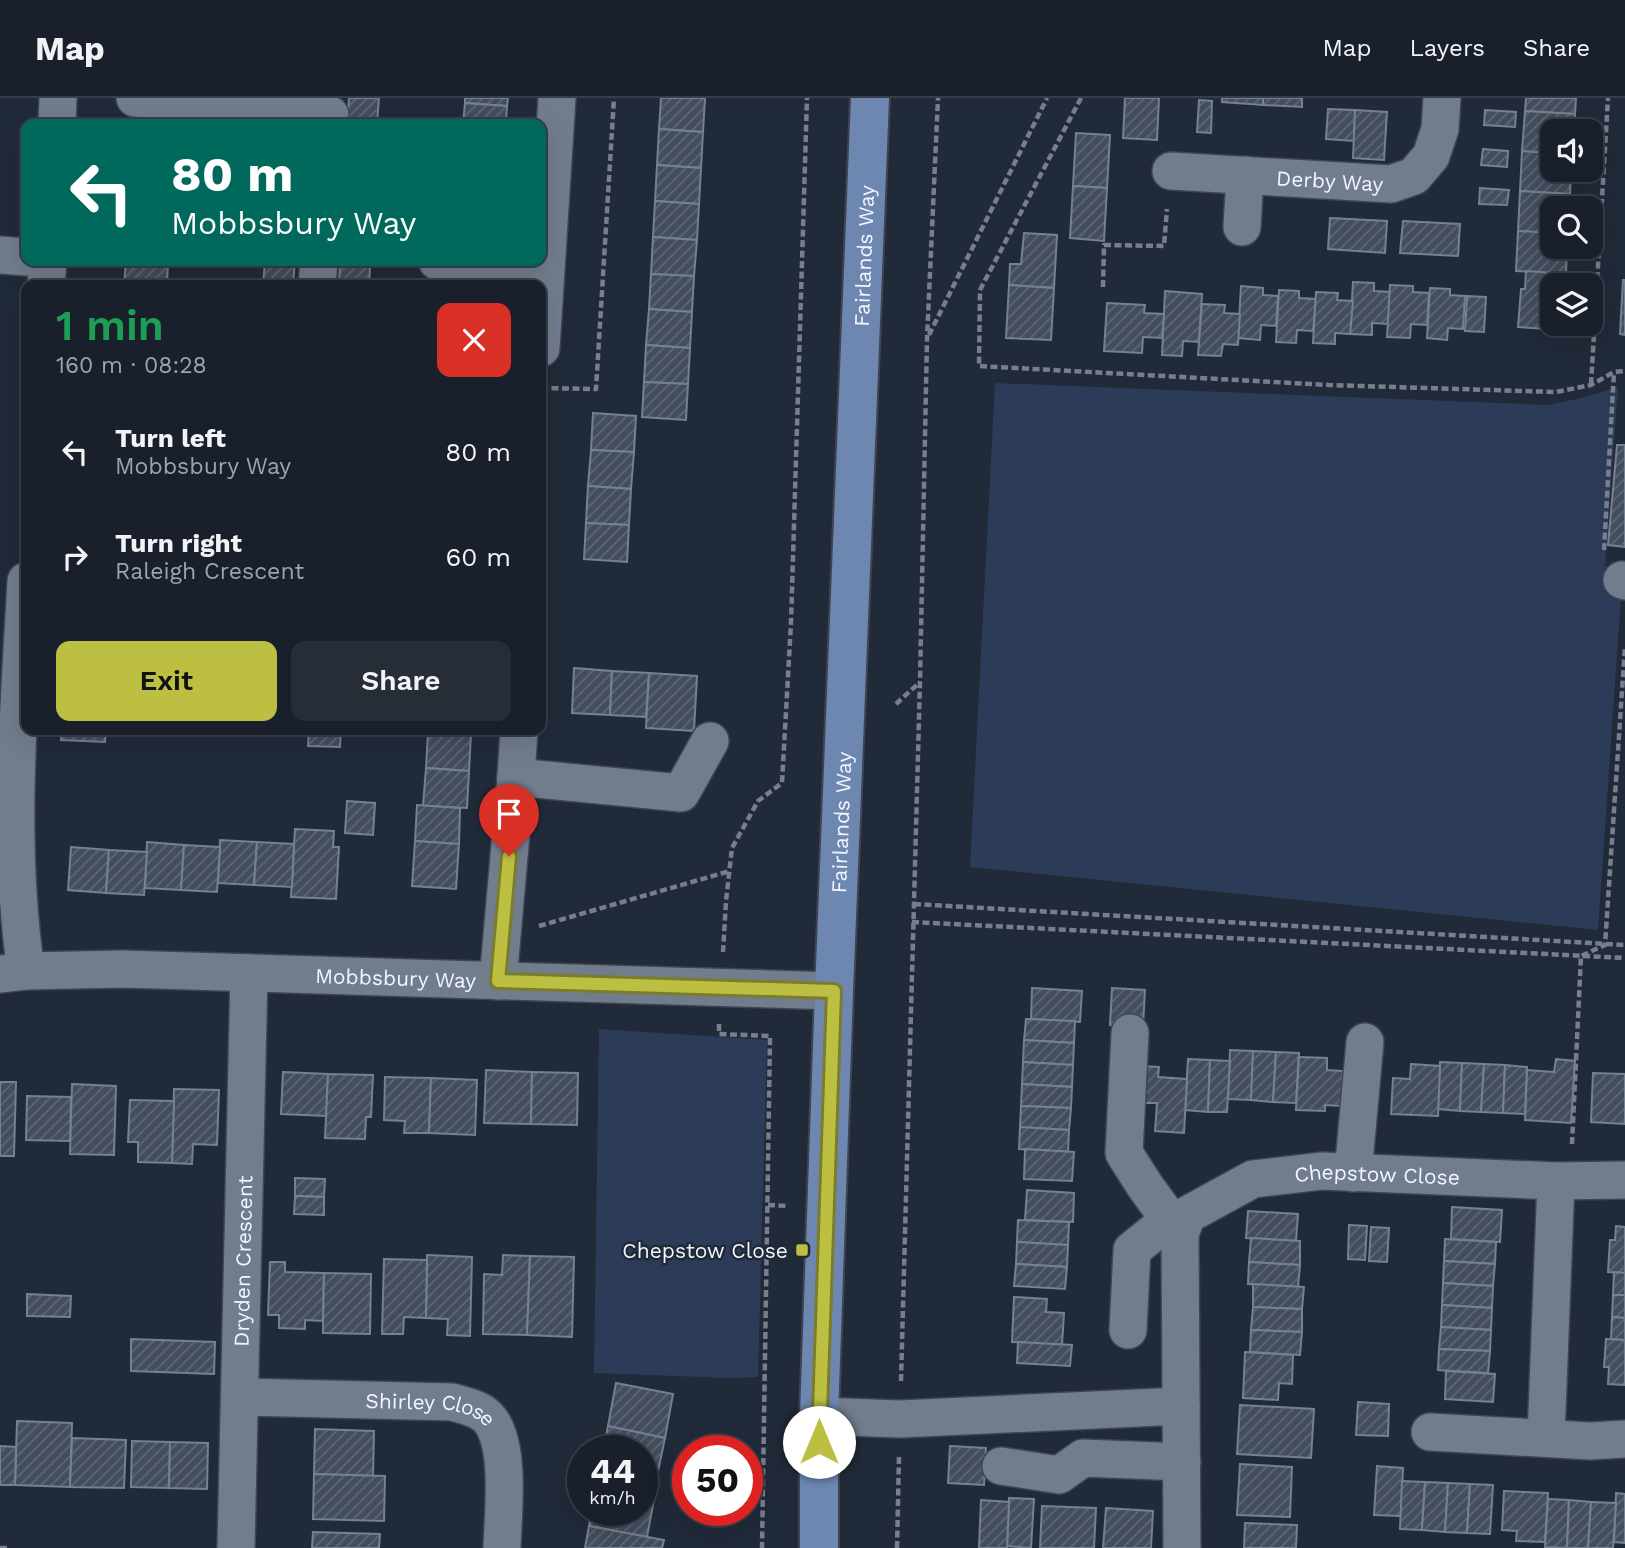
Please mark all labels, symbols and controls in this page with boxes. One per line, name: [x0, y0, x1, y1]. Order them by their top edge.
text: Map: [35, 29, 105, 68]
text: Map: [1323, 34, 1371, 62]
text: Layers: [1409, 34, 1485, 62]
text: Share: [1523, 34, 1590, 62]
map controls: [1540, 119, 1603, 336]
button: sound: [1540, 119, 1603, 182]
text: 80 m: [171, 145, 293, 203]
icon: left: [56, 147, 147, 238]
street label: Derby Way: [1275, 165, 1384, 196]
street label: Fairlands Way: [848, 184, 879, 327]
button: search: [1540, 196, 1603, 259]
text: Mobbsbury Way: [171, 204, 416, 242]
button: layers: [1540, 273, 1603, 336]
text: 1 min: [56, 301, 164, 350]
button: close: [437, 303, 511, 377]
text: 160 m · 08:28: [56, 352, 207, 379]
text: Turn left: [115, 423, 226, 453]
icon: left: [56, 433, 94, 471]
text: 80 m: [445, 437, 511, 467]
text: Mobbsbury Way: [115, 453, 291, 480]
text: Turn right: [115, 528, 242, 558]
icon: right: [56, 538, 94, 576]
text: 60 m: [445, 542, 511, 572]
text: Raleigh Crescent: [115, 558, 304, 585]
button: Exit: [56, 641, 277, 721]
button: Share: [291, 641, 511, 721]
street label: Fairlands Way: [825, 751, 856, 894]
pin: [479, 784, 539, 856]
icon: arrive: [490, 795, 528, 833]
street label: Mobbsbury Way: [315, 962, 477, 992]
street label: Chepstow Close: [1293, 1158, 1460, 1189]
street label: Dryden Crescent: [228, 1175, 257, 1347]
place label: Chepstow Close: [622, 1238, 788, 1263]
marker: Chepstow Close: [794, 1242, 810, 1258]
street label: Shirley Close: [365, 1387, 502, 1431]
position arrow: [782, 1405, 856, 1479]
speed limit sign: 50: [672, 1435, 763, 1526]
text: 44: [590, 1450, 635, 1492]
text: km/h: [589, 1487, 636, 1508]

